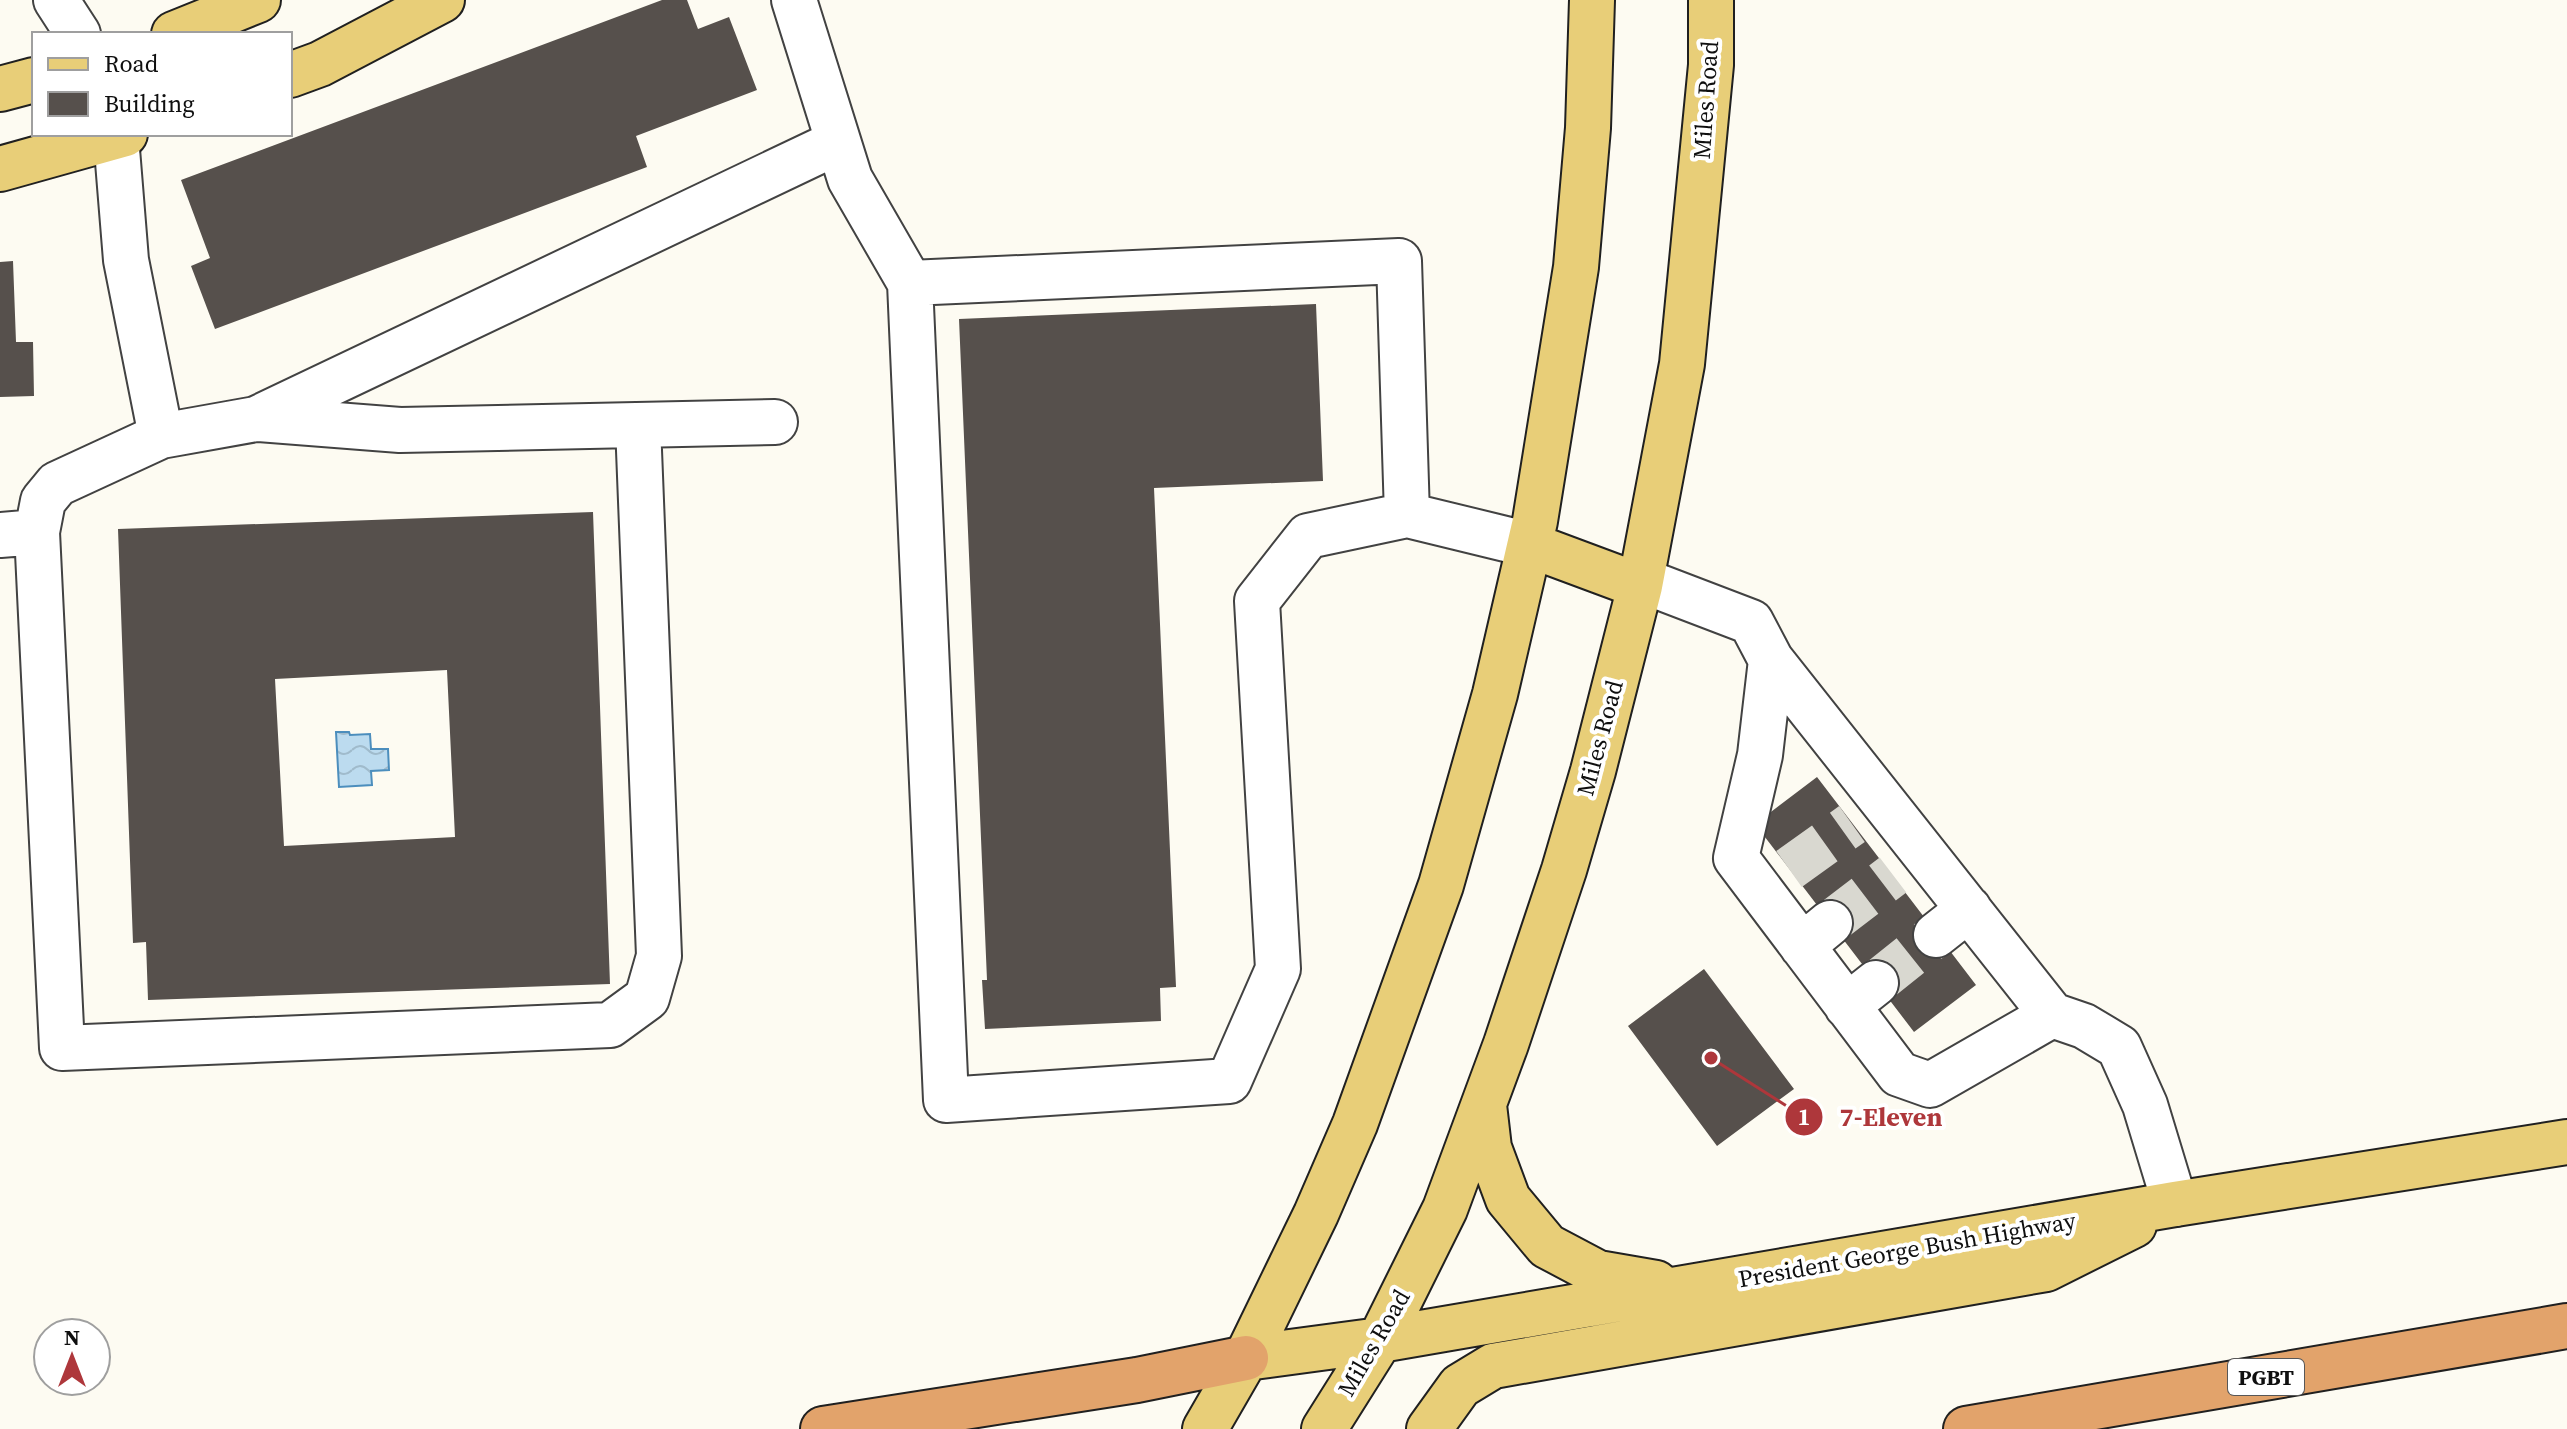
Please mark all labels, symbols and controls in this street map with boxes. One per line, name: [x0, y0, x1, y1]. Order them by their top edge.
legend: [32, 32, 292, 136]
street label: Miles Road: [1685, 39, 1726, 160]
text: Road: [104, 47, 159, 80]
text: Building: [104, 87, 195, 120]
street label: Miles Road: [1568, 676, 1631, 799]
callout: 7-Eleven: [1784, 1092, 1959, 1142]
text: 7-Eleven: [1840, 1099, 1942, 1135]
text: 1: [1797, 1100, 1811, 1133]
street label: President George Bush Highway: [1736, 1203, 2079, 1295]
street label: Miles Road: [1330, 1283, 1418, 1402]
north arrow: [32, 1317, 112, 1397]
text: N: [64, 1322, 80, 1352]
road number: PGBT: [2228, 1359, 2304, 1395]

